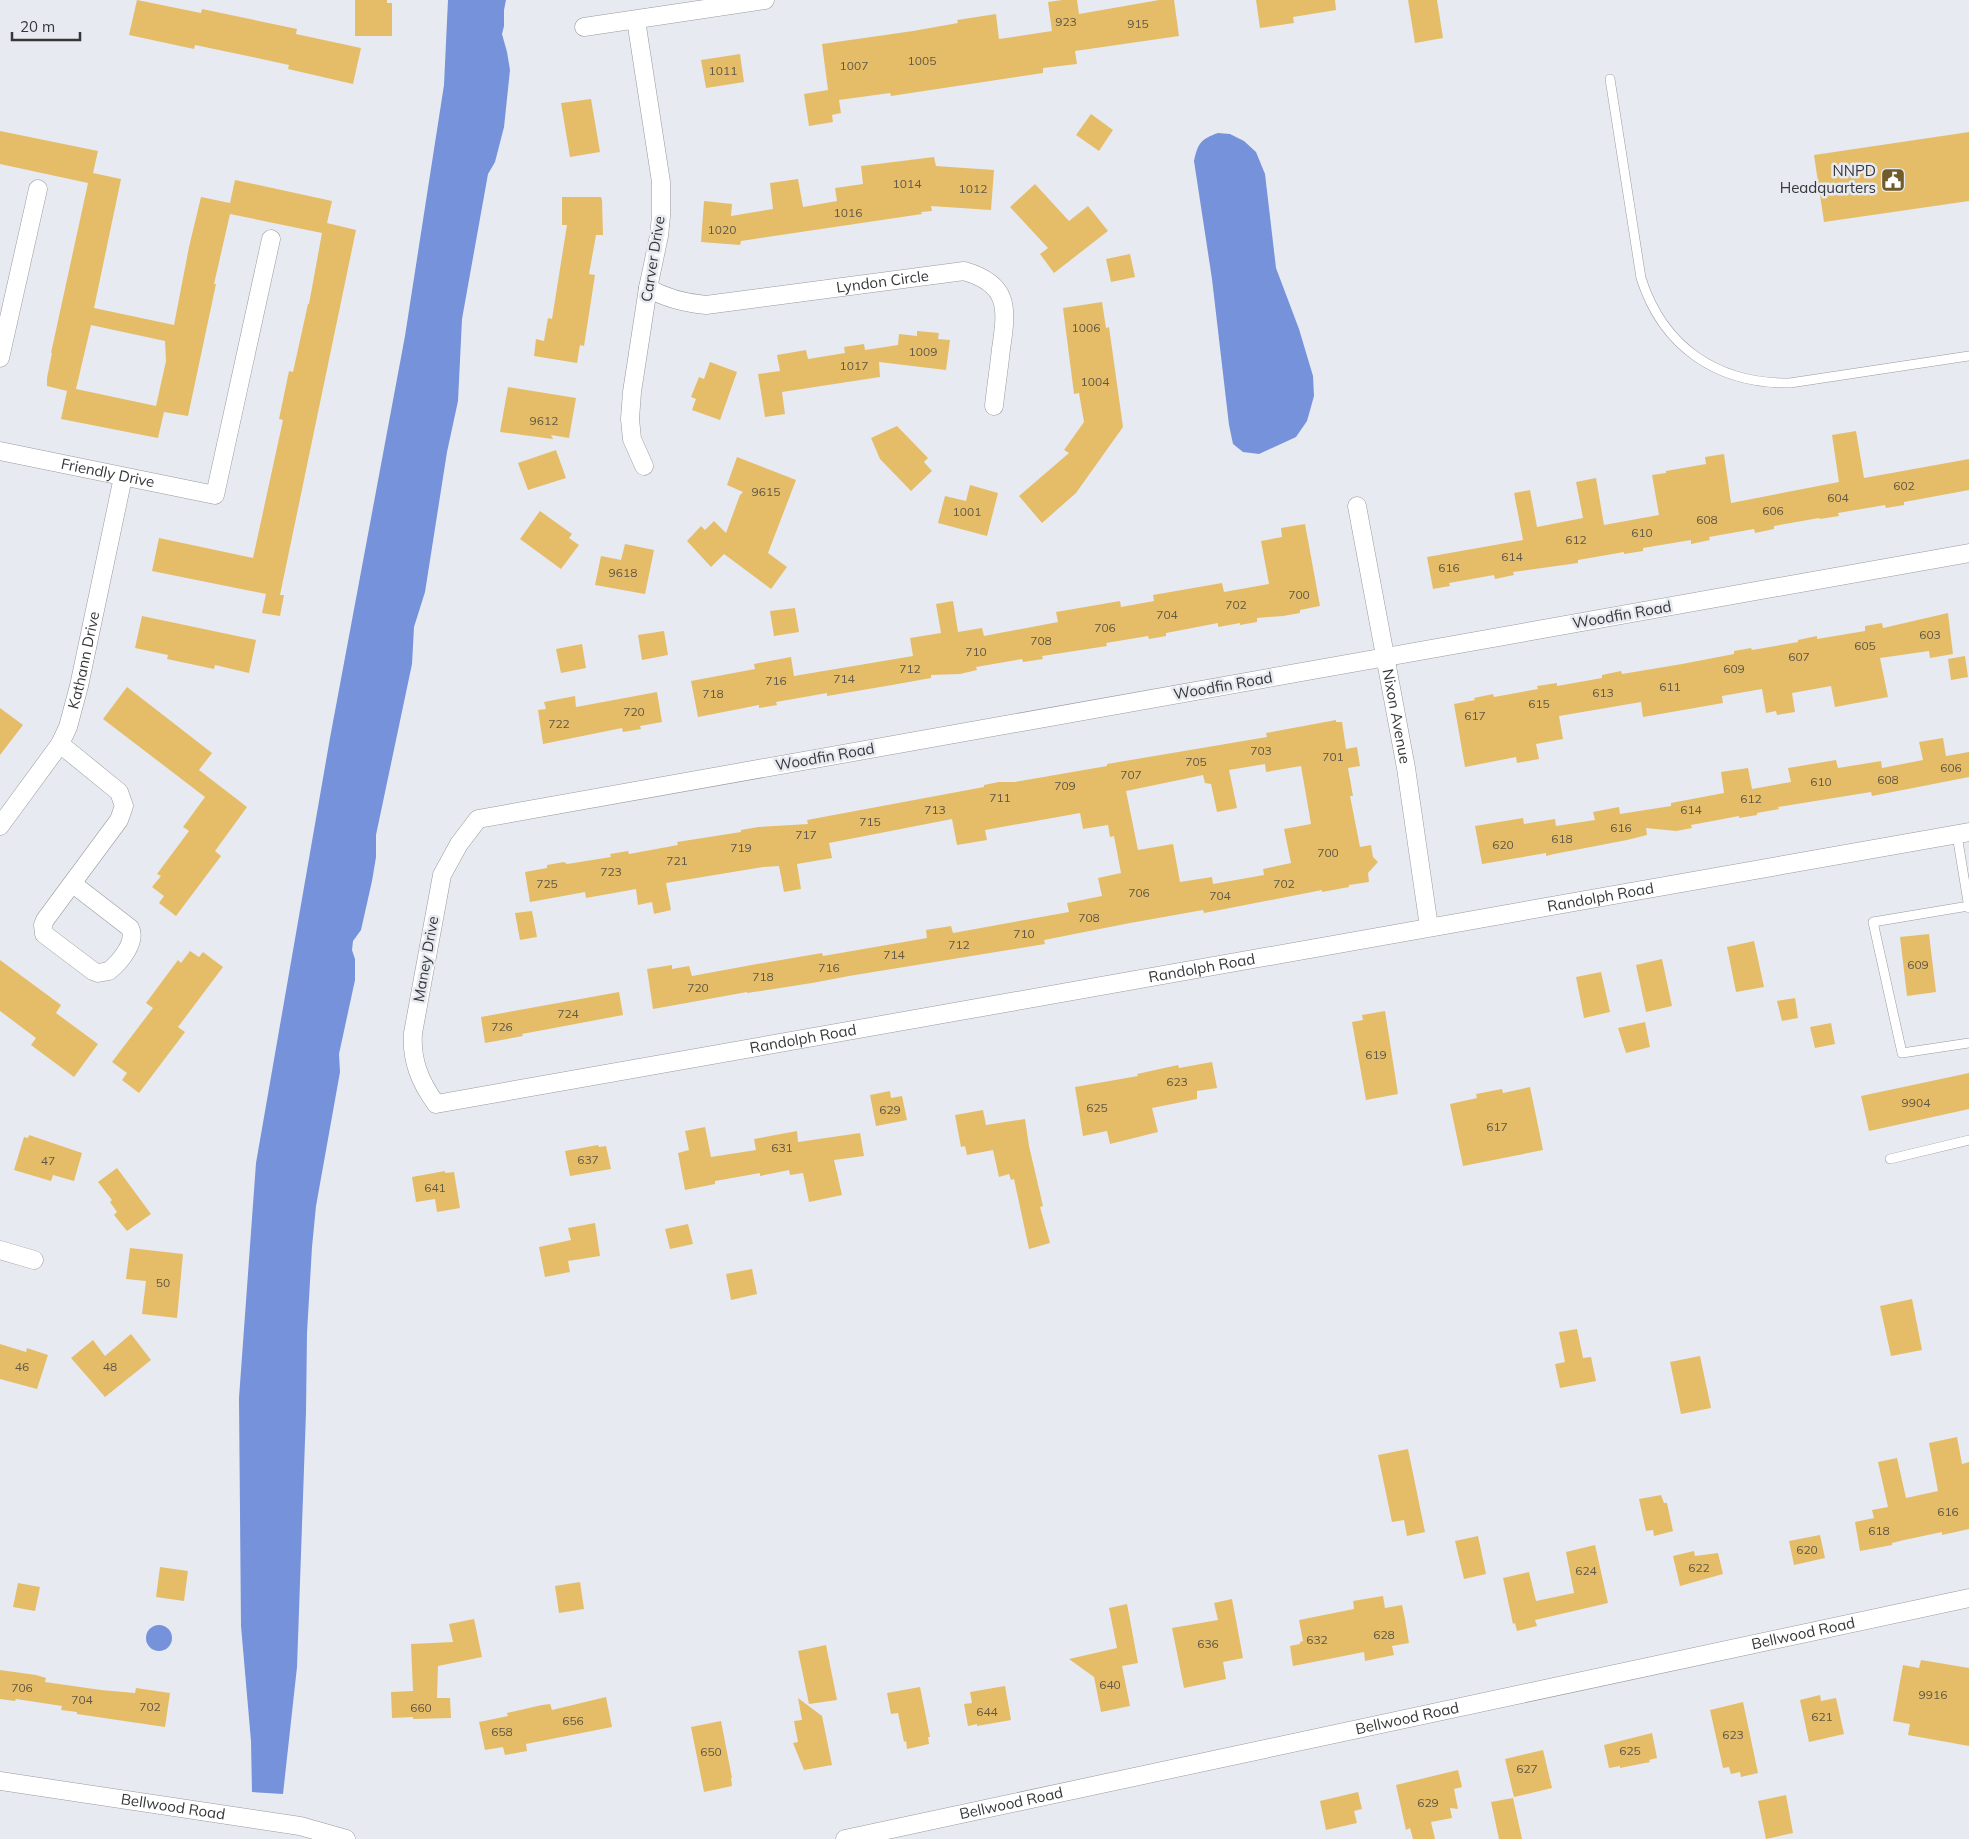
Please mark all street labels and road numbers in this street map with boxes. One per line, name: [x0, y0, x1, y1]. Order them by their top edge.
street label: Carver Drive: [636, 215, 669, 303]
street label: Lyndon Circle: [835, 266, 930, 297]
street label: Friendly Drive: [59, 454, 156, 491]
street label: Woodfin Road: [1571, 596, 1673, 633]
street label: Kathann Drive: [63, 610, 103, 711]
street label: Woodfin Road: [1172, 667, 1274, 704]
street label: Nixon Avenue: [1379, 667, 1415, 765]
street label: Woodfin Road: [774, 738, 876, 775]
street label: Randolph Road: [1546, 878, 1655, 916]
street label: Maney Drive: [409, 915, 442, 1003]
street label: Randolph Road: [1147, 949, 1256, 986]
street label: Randolph Road: [748, 1020, 858, 1057]
street label: Bellwood Road: [1750, 1613, 1857, 1653]
street label: Bellwood Road: [1354, 1698, 1461, 1738]
street label: Bellwood Road: [958, 1783, 1065, 1823]
street label: Bellwood Road: [120, 1789, 227, 1824]

